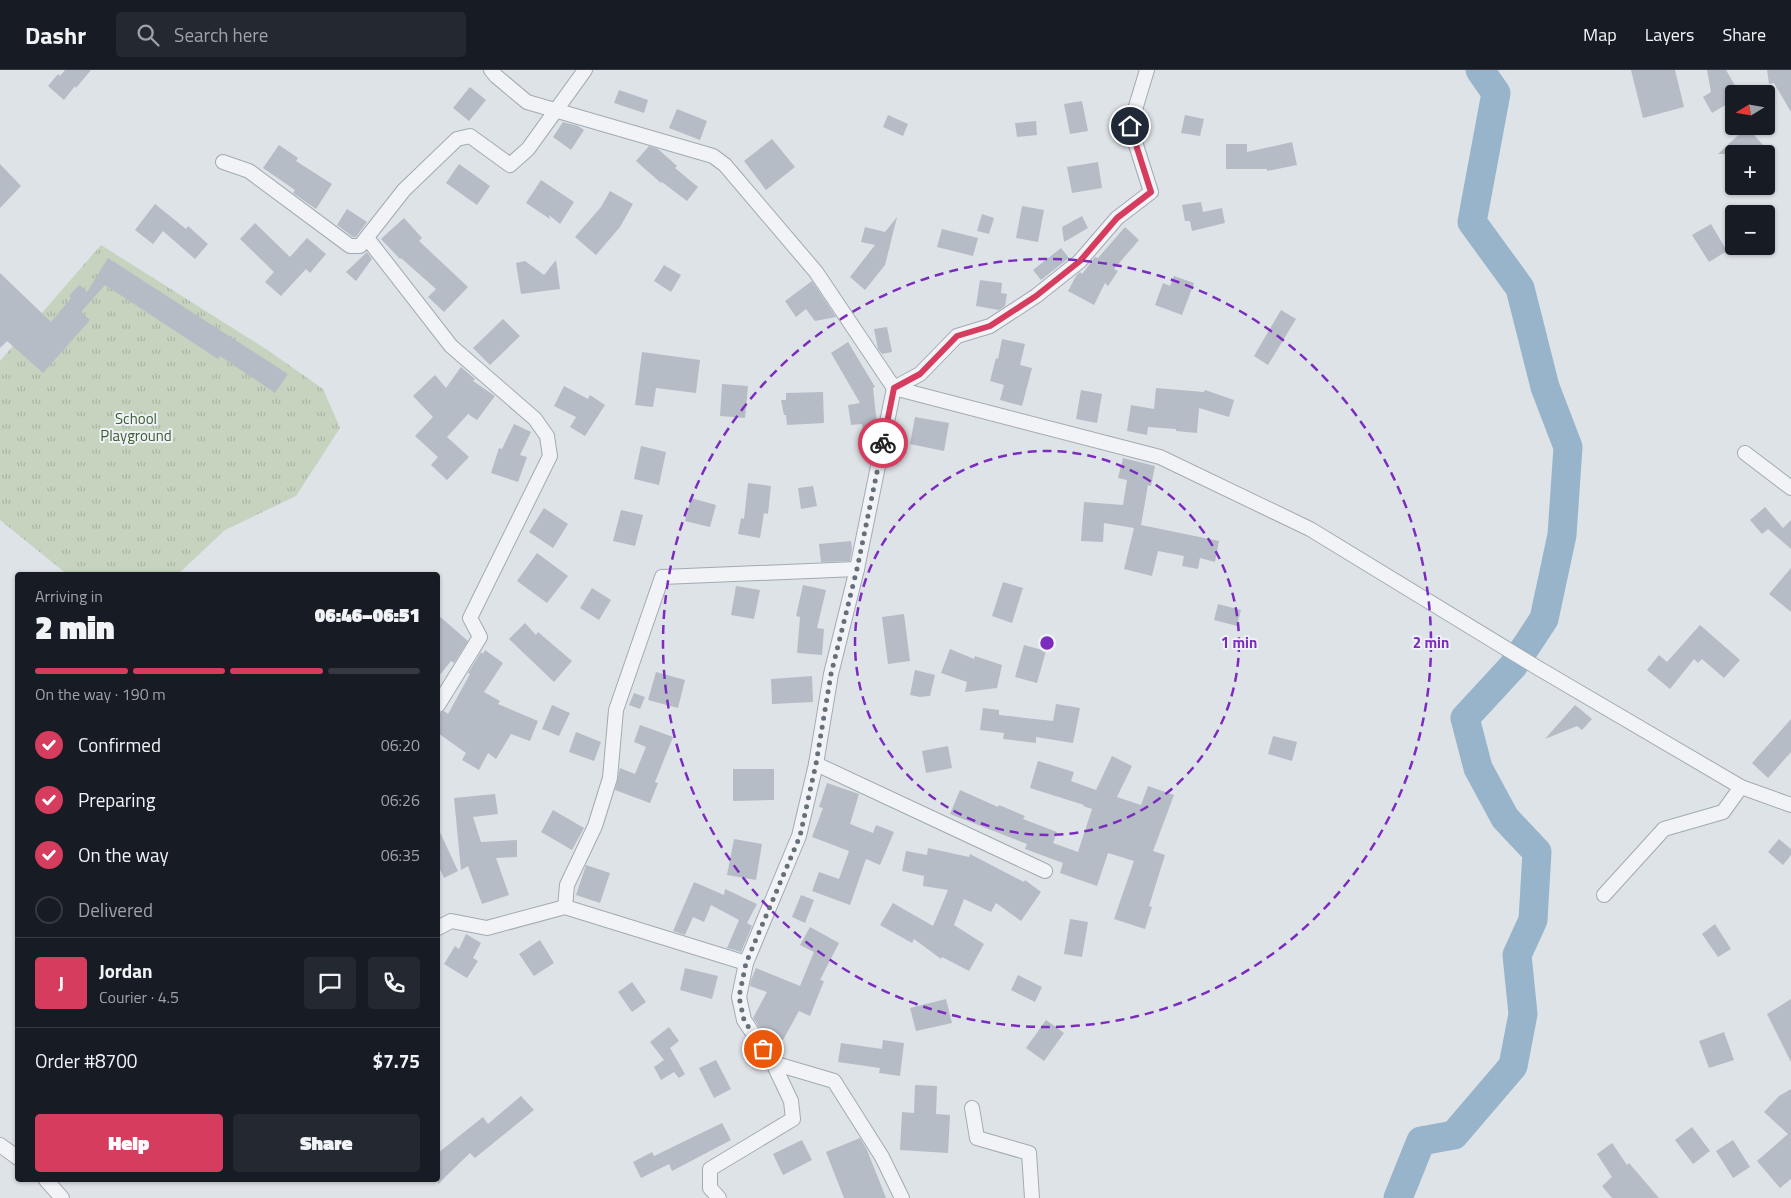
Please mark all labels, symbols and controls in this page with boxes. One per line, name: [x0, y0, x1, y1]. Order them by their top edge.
search box: [116, 12, 466, 57]
text: Dashr: [25, 17, 86, 53]
text: Search here: [174, 20, 268, 49]
icon: search: [134, 21, 162, 49]
text: Map: [1583, 21, 1617, 48]
text: Layers: [1645, 21, 1694, 48]
text: Share: [1722, 21, 1766, 48]
north arrow: [1725, 85, 1775, 135]
map controls: [1725, 85, 1775, 255]
pin: [1109, 105, 1151, 147]
icon: home: [1116, 112, 1144, 140]
button: +: [1725, 145, 1775, 195]
button: −: [1725, 205, 1775, 255]
park label: School Playground: [100, 407, 172, 447]
courier: [858, 418, 908, 468]
icon: bike: [869, 429, 897, 457]
text: Arriving in: [35, 584, 103, 608]
text: 06:46–06:51: [315, 600, 420, 629]
text: 2 min: [35, 603, 115, 651]
text: 1 min: [1221, 631, 1257, 654]
text: 2 min: [1413, 631, 1449, 654]
centre of rings: [1038, 634, 1056, 652]
text: On the way · 190 m: [35, 682, 166, 706]
text: Confirmed: [78, 730, 161, 759]
icon: check: [35, 731, 63, 759]
text: 06:20: [381, 733, 420, 757]
text: Preparing: [78, 785, 155, 814]
icon: check: [35, 786, 63, 814]
text: 06:26: [381, 788, 420, 812]
text: On the way: [78, 840, 169, 869]
icon: check: [35, 841, 63, 869]
text: 06:35: [381, 843, 420, 867]
text: Delivered: [78, 895, 153, 924]
text: Jordan: [99, 956, 152, 985]
button: chat: [304, 957, 356, 1009]
button: phone: [368, 957, 420, 1009]
text: J: [58, 968, 64, 997]
text: Courier · 4.5: [99, 985, 179, 1009]
pin: [742, 1028, 784, 1070]
icon: bag: [749, 1035, 777, 1063]
text: Order #8700: [35, 1046, 137, 1075]
text: $7.75: [373, 1046, 420, 1075]
button: Help: [35, 1114, 223, 1172]
button: Share: [233, 1114, 420, 1172]

